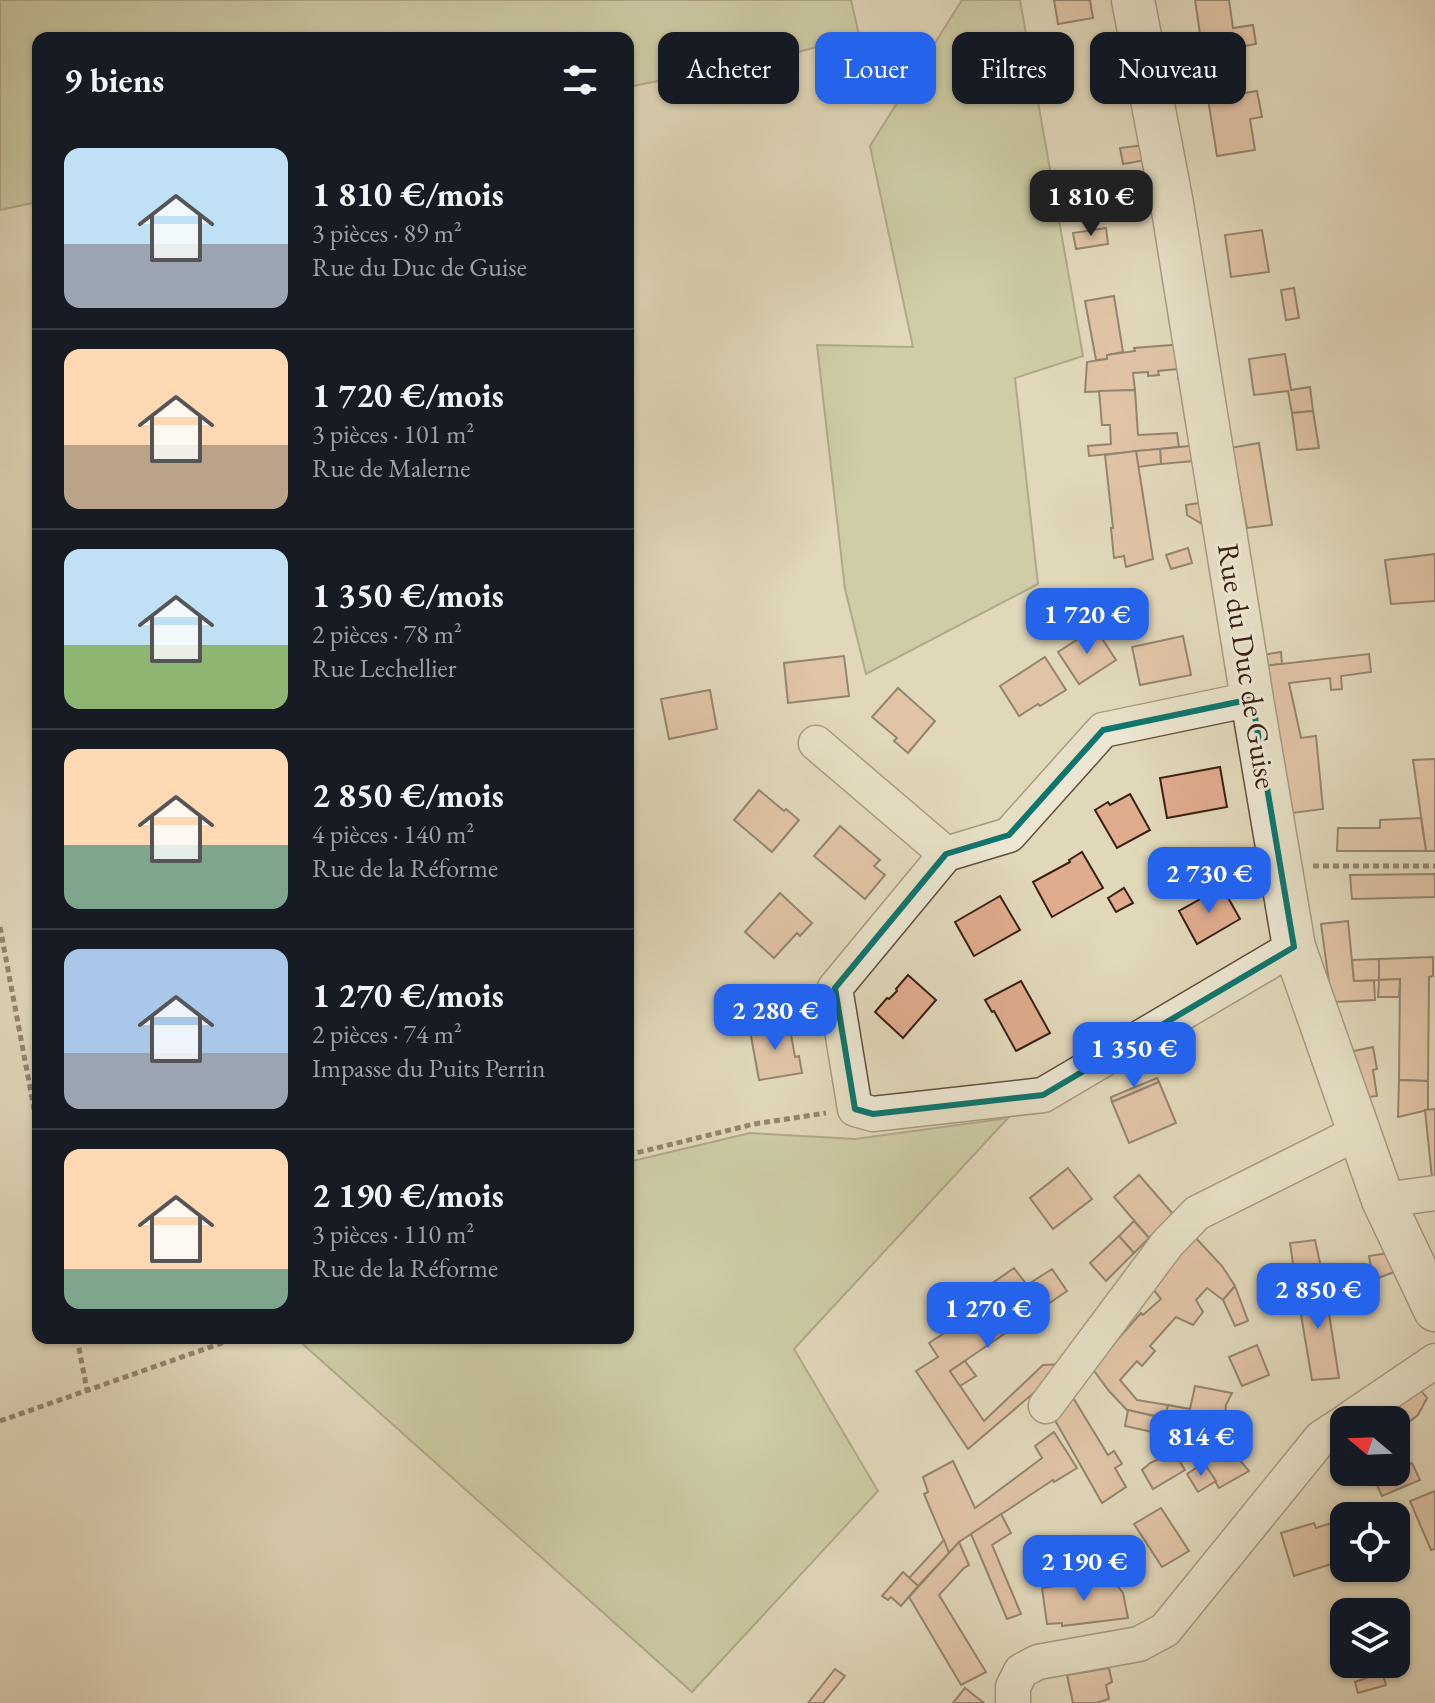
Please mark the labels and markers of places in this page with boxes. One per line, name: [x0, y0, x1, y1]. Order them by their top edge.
pin: 1 810 €: [1017, 170, 1165, 238]
pin: 1 720 €: [1013, 588, 1161, 656]
pin: 2 730 €: [1135, 847, 1283, 915]
pin: 2 280 €: [701, 984, 849, 1052]
pin: 1 350 €: [1060, 1022, 1208, 1090]
pin: 2 850 €: [1244, 1263, 1392, 1331]
pin: 1 270 €: [914, 1282, 1062, 1350]
pin: 814 €: [1145, 1410, 1257, 1478]
pin: 2 190 €: [1010, 1535, 1158, 1603]

